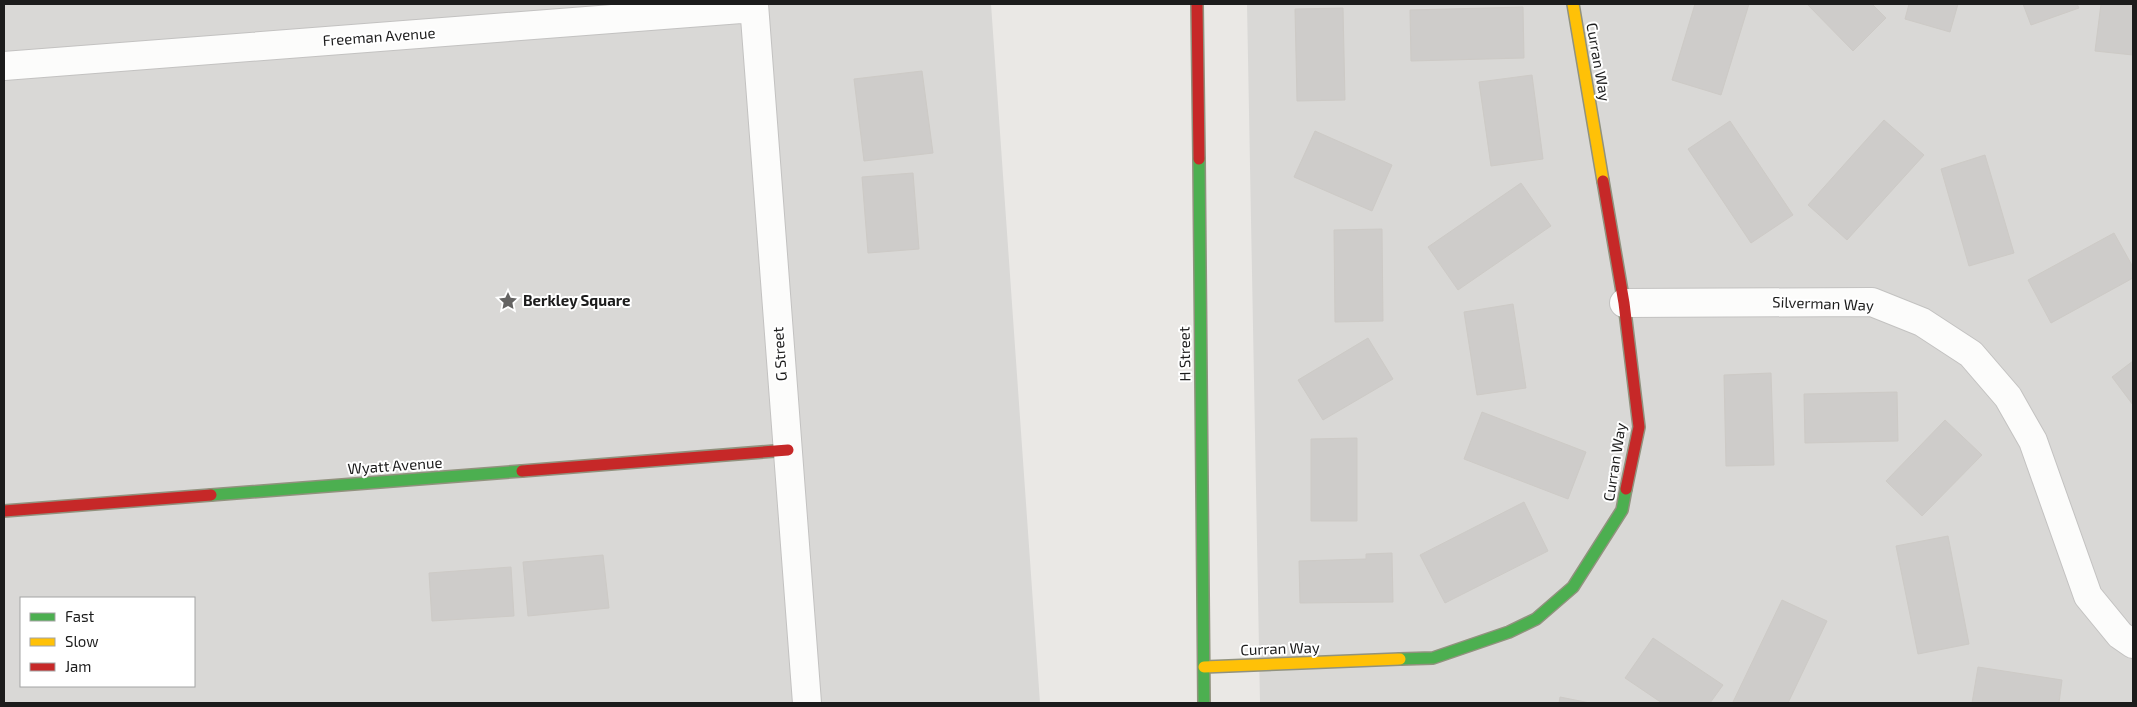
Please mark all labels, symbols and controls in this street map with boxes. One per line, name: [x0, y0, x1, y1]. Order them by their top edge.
street label: Curran Way: [1583, 21, 1615, 103]
street label: Freeman Avenue: [322, 23, 436, 49]
place icon: Berkley Square: [497, 290, 519, 312]
place label: Berkley Square: [523, 291, 630, 310]
street label: Silverman Way: [1772, 292, 1874, 314]
street label: G Street: [768, 326, 790, 382]
street label: H Street: [1175, 326, 1193, 382]
street label: Curran Way: [1599, 421, 1629, 502]
street label: Wyatt Avenue: [347, 453, 443, 477]
legend: [20, 597, 195, 687]
text: Fast: [65, 607, 95, 625]
text: Slow: [65, 632, 99, 650]
street label: Curran Way: [1240, 638, 1320, 658]
text: Jam: [65, 657, 91, 675]

